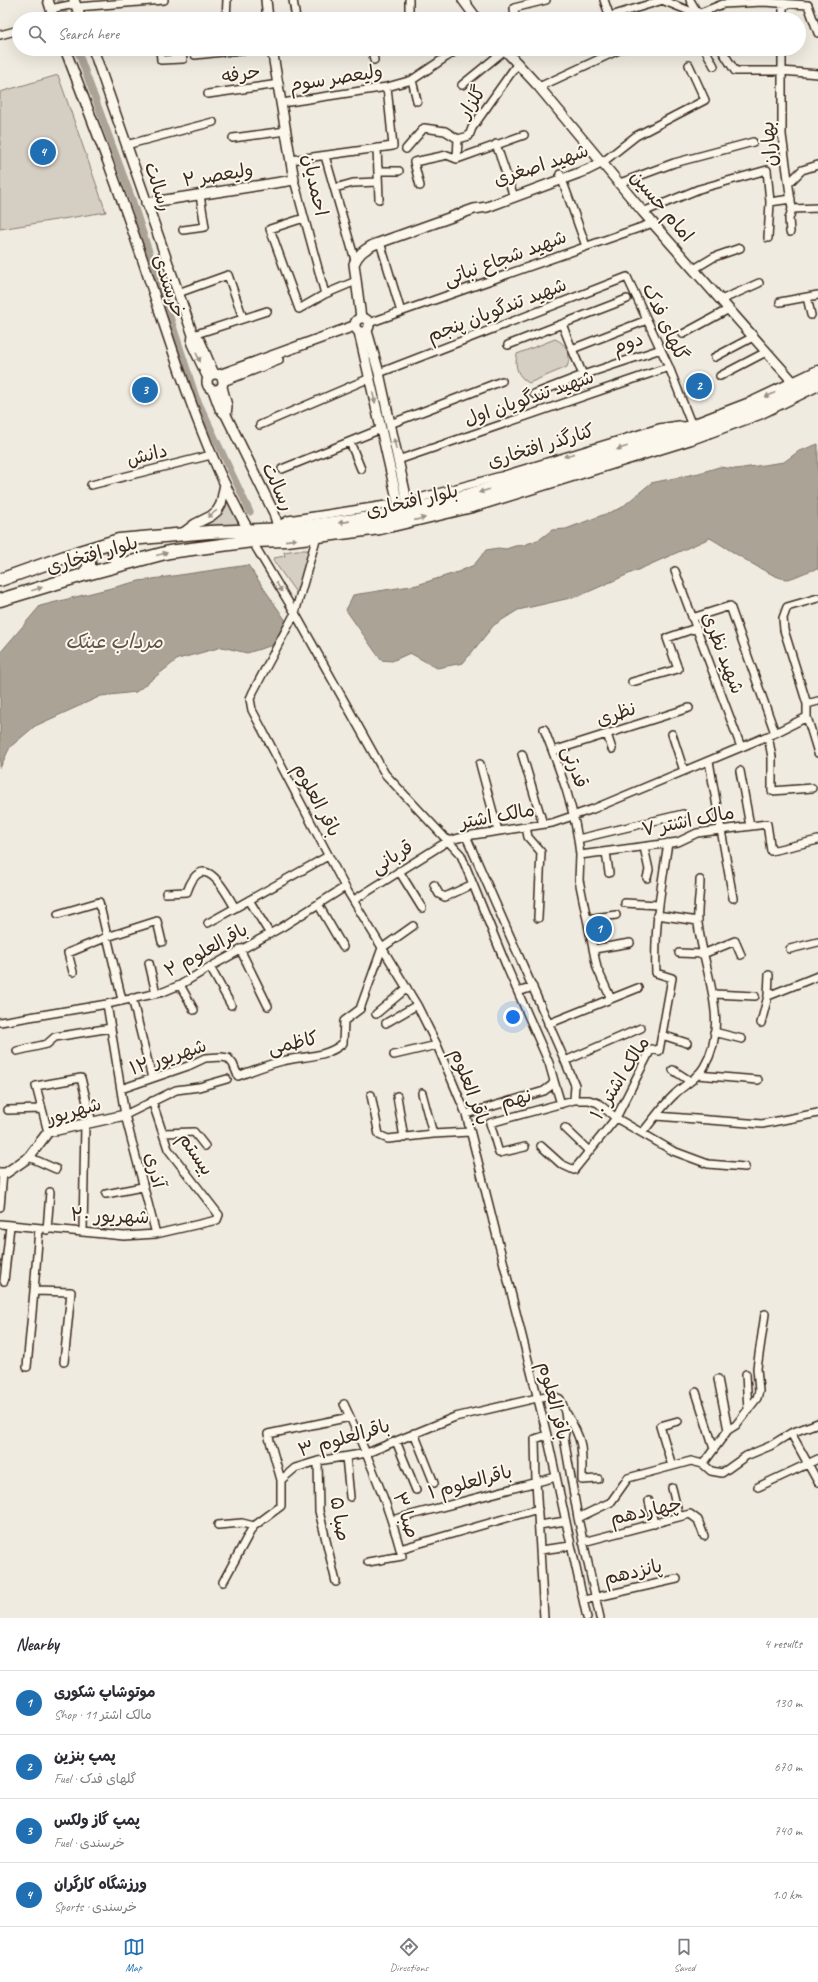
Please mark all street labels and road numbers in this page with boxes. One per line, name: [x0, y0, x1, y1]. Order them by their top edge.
street label: حرفه: [220, 59, 262, 89]
street label: ولیعصر سوم: [288, 59, 385, 99]
street label: گلزار: [451, 81, 491, 124]
street label: بهاران: [755, 120, 783, 168]
street label: شهید اصغری: [490, 138, 592, 192]
street label: احمدیان: [297, 152, 333, 218]
street label: ولیعصر ۲: [181, 158, 255, 192]
street label: رسالت: [139, 159, 177, 215]
street label: امام حسین: [623, 165, 699, 248]
street label: شهید شجاع نباتی: [440, 225, 570, 292]
street label: خرسندی: [147, 251, 191, 321]
street label: شهید تندگویان پنجم: [424, 272, 571, 350]
street label: گلهای فدک: [637, 279, 693, 365]
street label: دوم: [609, 327, 647, 361]
street label: شهید تندگویان اول: [461, 365, 597, 431]
street label: کنارگذر افتخاری: [485, 418, 597, 474]
street label: دانش: [124, 438, 170, 472]
street label: رسالت: [256, 459, 300, 515]
street label: بلوار افتخاری: [363, 479, 461, 523]
street label: بلوار افتخاری: [43, 530, 141, 580]
street label: شهید نظری: [696, 609, 750, 697]
street label: نظری: [593, 696, 639, 732]
street label: قدرتی: [557, 743, 593, 791]
street label: باقر العلوم: [286, 759, 346, 842]
street label: مالک اشتر: [456, 798, 536, 835]
street label: مالک اشتر ۷: [640, 800, 736, 842]
street label: قربانی: [366, 835, 418, 879]
street label: باقرالعلوم ۲: [160, 917, 253, 984]
street label: کاظمی: [266, 1026, 320, 1060]
street label: مالک اشتر ۱۰: [585, 1032, 655, 1124]
street label: شهریور ۱۲: [126, 1033, 210, 1081]
street label: باقر العلوم: [443, 1045, 495, 1129]
street label: نهم: [498, 1083, 535, 1117]
street label: شهریور: [42, 1092, 104, 1131]
street label: بیستم: [171, 1128, 219, 1181]
street label: آذری: [139, 1150, 171, 1191]
street label: شهریور ۲۰: [70, 1203, 150, 1229]
street label: باقر العلوم: [531, 1359, 575, 1443]
street label: باقرالعلوم ۳: [295, 1413, 393, 1464]
street label: باقرالعلوم ۱: [425, 1459, 515, 1507]
street label: صبا ۳: [387, 1489, 425, 1541]
street label: چهاردهم: [608, 1492, 684, 1532]
street label: صبا ۵: [325, 1495, 355, 1543]
street label: پانزدهم: [601, 1554, 665, 1592]

